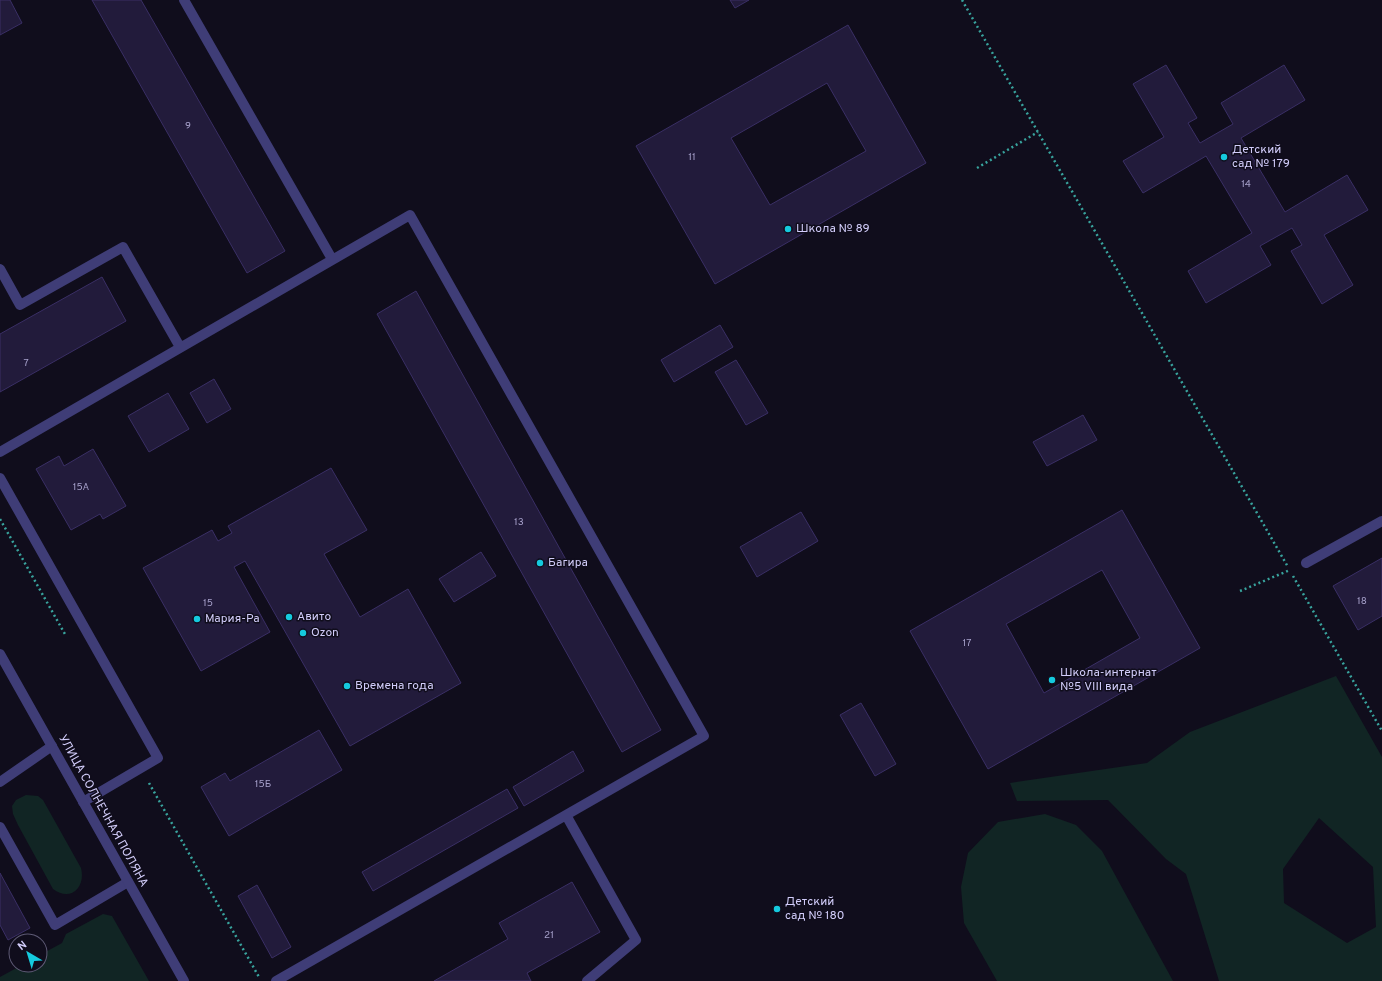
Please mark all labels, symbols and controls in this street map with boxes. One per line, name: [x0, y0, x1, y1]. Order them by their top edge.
house number: 9: [185, 120, 191, 133]
place label: Детский сад № 179: [1232, 142, 1290, 172]
house number: 11: [688, 151, 696, 164]
marker: Детский сад № 179: [1219, 152, 1229, 162]
house number: 14: [1241, 178, 1251, 191]
place label: Школа № 89: [796, 221, 870, 237]
marker: Школа № 89: [783, 224, 793, 234]
house number: 7: [23, 357, 29, 370]
house number: 15А: [73, 481, 89, 494]
house number: 13: [514, 516, 524, 529]
place label: Багира: [548, 555, 588, 571]
marker: Багира: [535, 558, 545, 568]
house number: 18: [1357, 595, 1367, 608]
house number: 15: [203, 597, 213, 610]
place label: Авито: [297, 609, 331, 625]
place label: Мария-Ра: [205, 611, 260, 627]
marker: Авито: [284, 612, 294, 622]
marker: Мария-Ра: [192, 614, 202, 624]
place label: Ozon: [311, 625, 339, 641]
marker: Ozon: [298, 628, 308, 638]
house number: 17: [963, 637, 971, 650]
place label: Школа-интернат №5 VIII вида: [1060, 665, 1157, 695]
marker: Школа-интернат №5 VIII вида: [1047, 675, 1057, 685]
place label: Времена года: [355, 678, 433, 694]
marker: Времена года: [342, 681, 352, 691]
street label: УЛИЦА СОЛНЕЧНАЯ ПОЛЯНА: [54, 732, 152, 890]
house number: 15Б: [255, 778, 271, 791]
place label: Детский сад № 180: [785, 894, 845, 924]
marker: Детский сад № 180: [772, 904, 782, 914]
house number: 21: [544, 929, 554, 942]
north arrow: [8, 933, 48, 973]
text: N: [15, 938, 30, 954]

